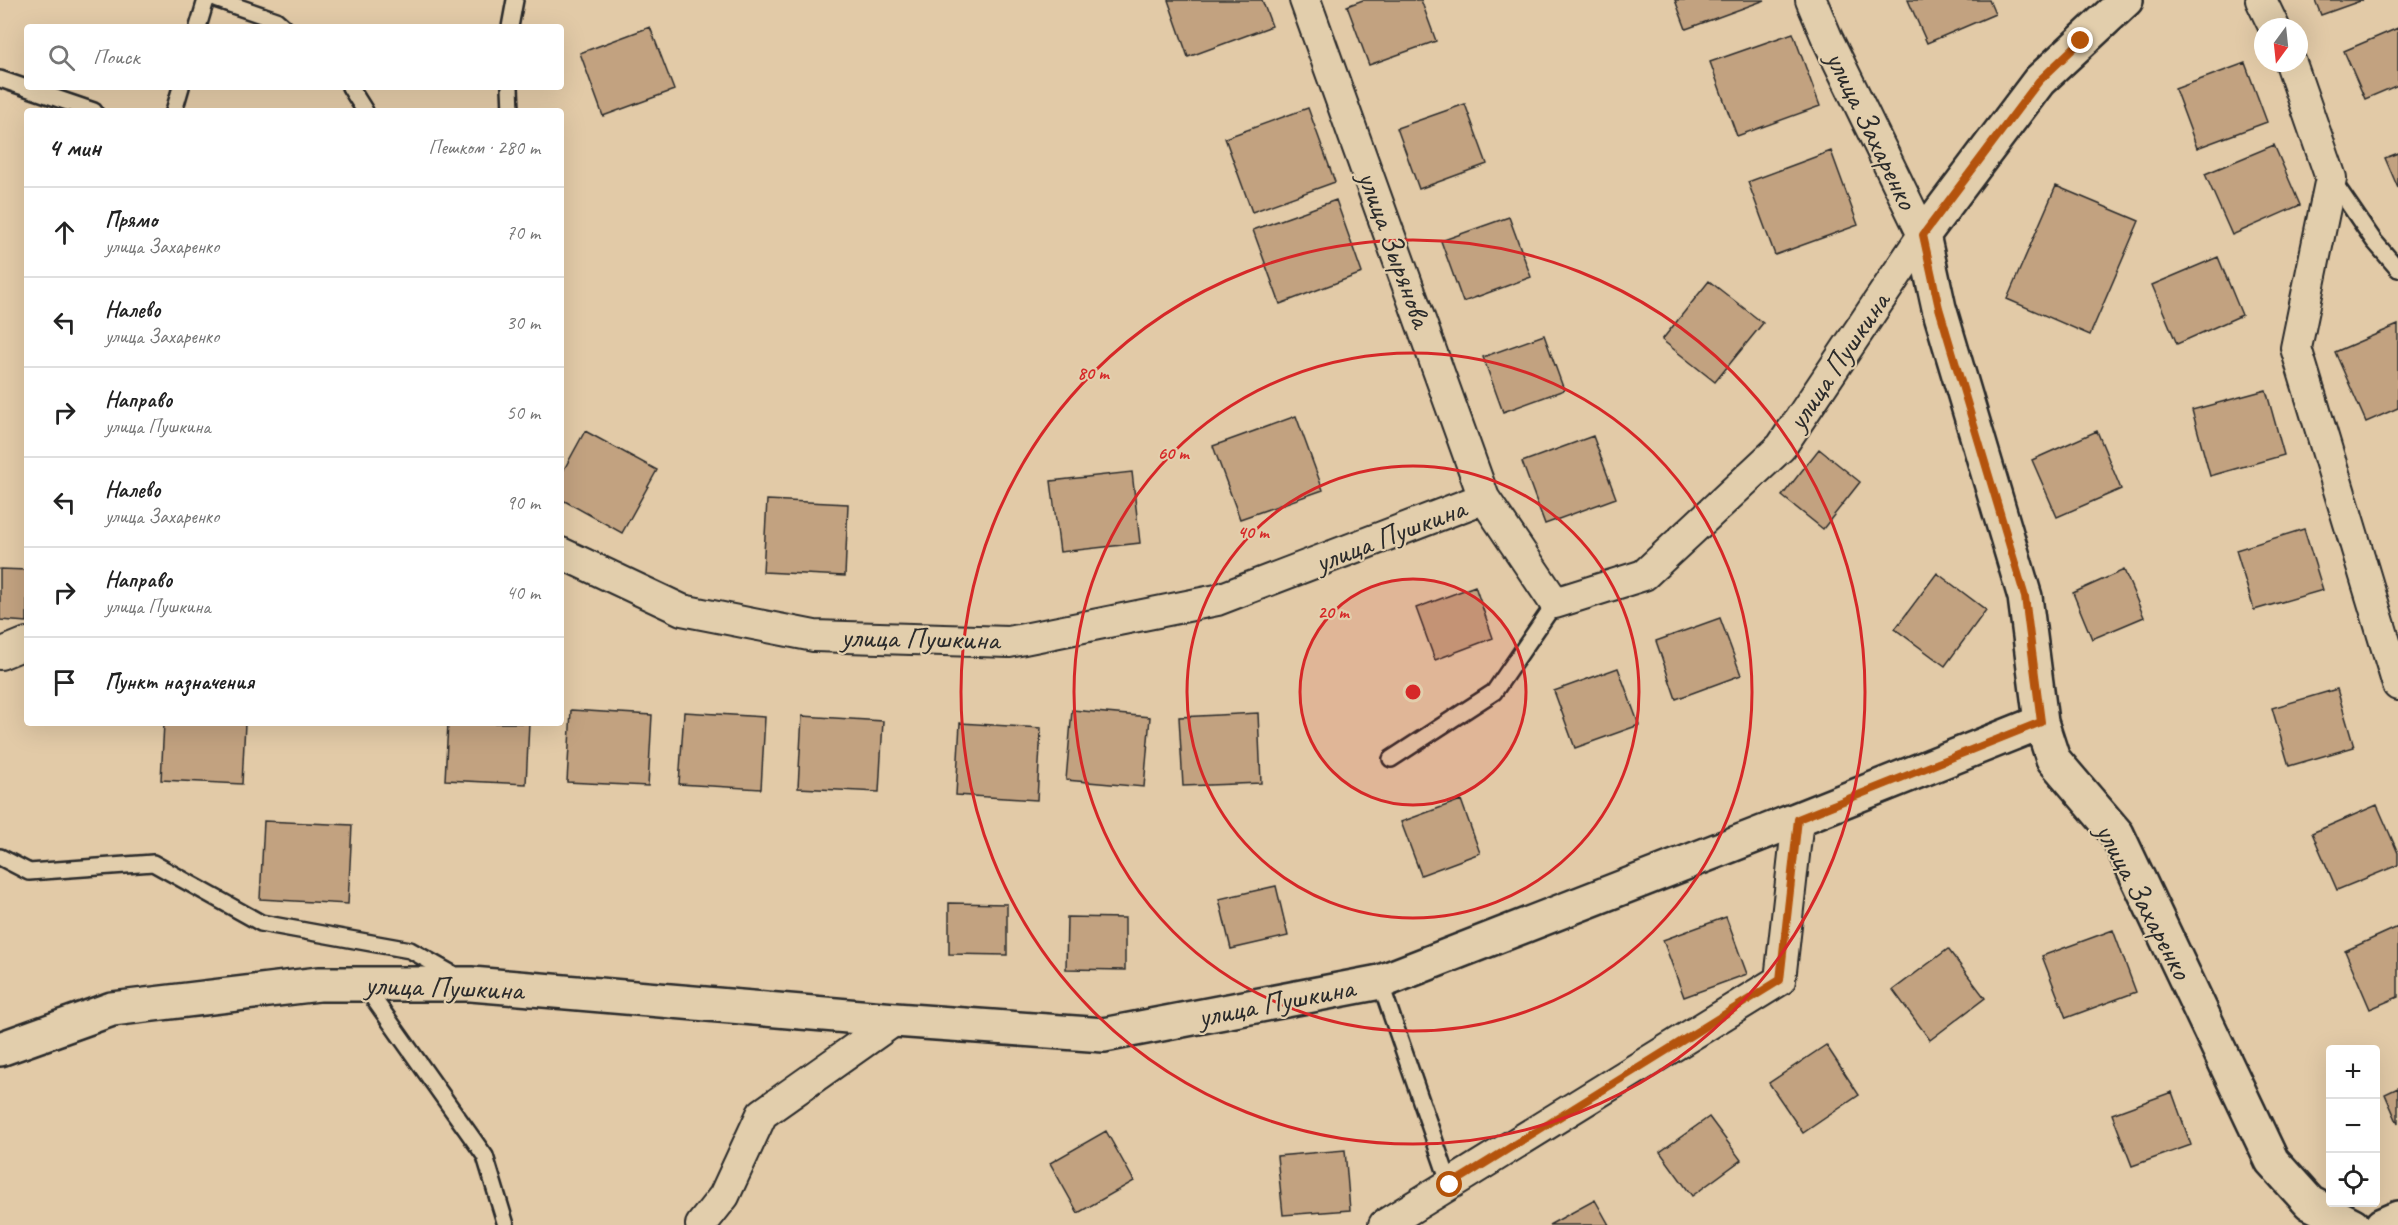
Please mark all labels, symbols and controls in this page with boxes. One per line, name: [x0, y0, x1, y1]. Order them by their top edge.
north arrow: [2254, 18, 2308, 72]
search box: [24, 24, 564, 90]
route end: [2067, 27, 2093, 53]
icon: search: [45, 41, 78, 74]
text: Поиск: [93, 43, 139, 71]
street label: улица Захаренко: [1816, 43, 1927, 217]
text: 4 мин: [48, 131, 101, 164]
text: Пешком · 280 m: [428, 135, 540, 160]
street label: улица Зырянова: [1349, 164, 1442, 335]
text: Прямо: [105, 206, 157, 234]
icon: ahead: [48, 216, 81, 249]
text: 70 m: [506, 220, 540, 245]
text: улица Захаренко: [105, 234, 219, 259]
street label: улица Пушкина: [1777, 283, 1900, 439]
text: Налево: [105, 296, 161, 324]
icon: left: [48, 306, 81, 339]
text: 30 m: [506, 310, 540, 335]
text: улица Захаренко: [105, 324, 219, 349]
text: 80 m: [1078, 362, 1110, 384]
text: Направо: [105, 386, 172, 414]
icon: right: [48, 396, 81, 429]
text: 50 m: [506, 400, 540, 425]
text: улица Пушкина: [105, 414, 211, 439]
text: 60 m: [1157, 442, 1190, 464]
text: Налево: [105, 476, 161, 504]
icon: left: [48, 486, 81, 519]
street label: улица Пушкина: [1307, 488, 1473, 582]
text: 90 m: [506, 490, 540, 515]
text: улица Захаренко: [105, 504, 219, 529]
text: 40 m: [1238, 521, 1270, 543]
text: Направо: [105, 566, 172, 594]
icon: right: [48, 576, 81, 609]
text: 40 m: [506, 580, 540, 605]
text: улица Пушкина: [105, 594, 211, 619]
text: 20 m: [1318, 601, 1350, 623]
street label: улица Пушкина: [839, 618, 1002, 658]
icon: arrive: [48, 666, 81, 699]
text: Пункт назначения: [105, 668, 254, 696]
centre of rings: [1403, 682, 1423, 702]
street label: улица Захаренко: [2086, 815, 2202, 987]
street label: улица Пушкина: [362, 965, 526, 1009]
street label: улица Пушкина: [1193, 968, 1360, 1036]
map controls: [2326, 1045, 2380, 1207]
button: +: [2326, 1045, 2380, 1099]
button: −: [2326, 1099, 2380, 1153]
button: locate: [2326, 1153, 2380, 1207]
route start: [1436, 1171, 1462, 1197]

